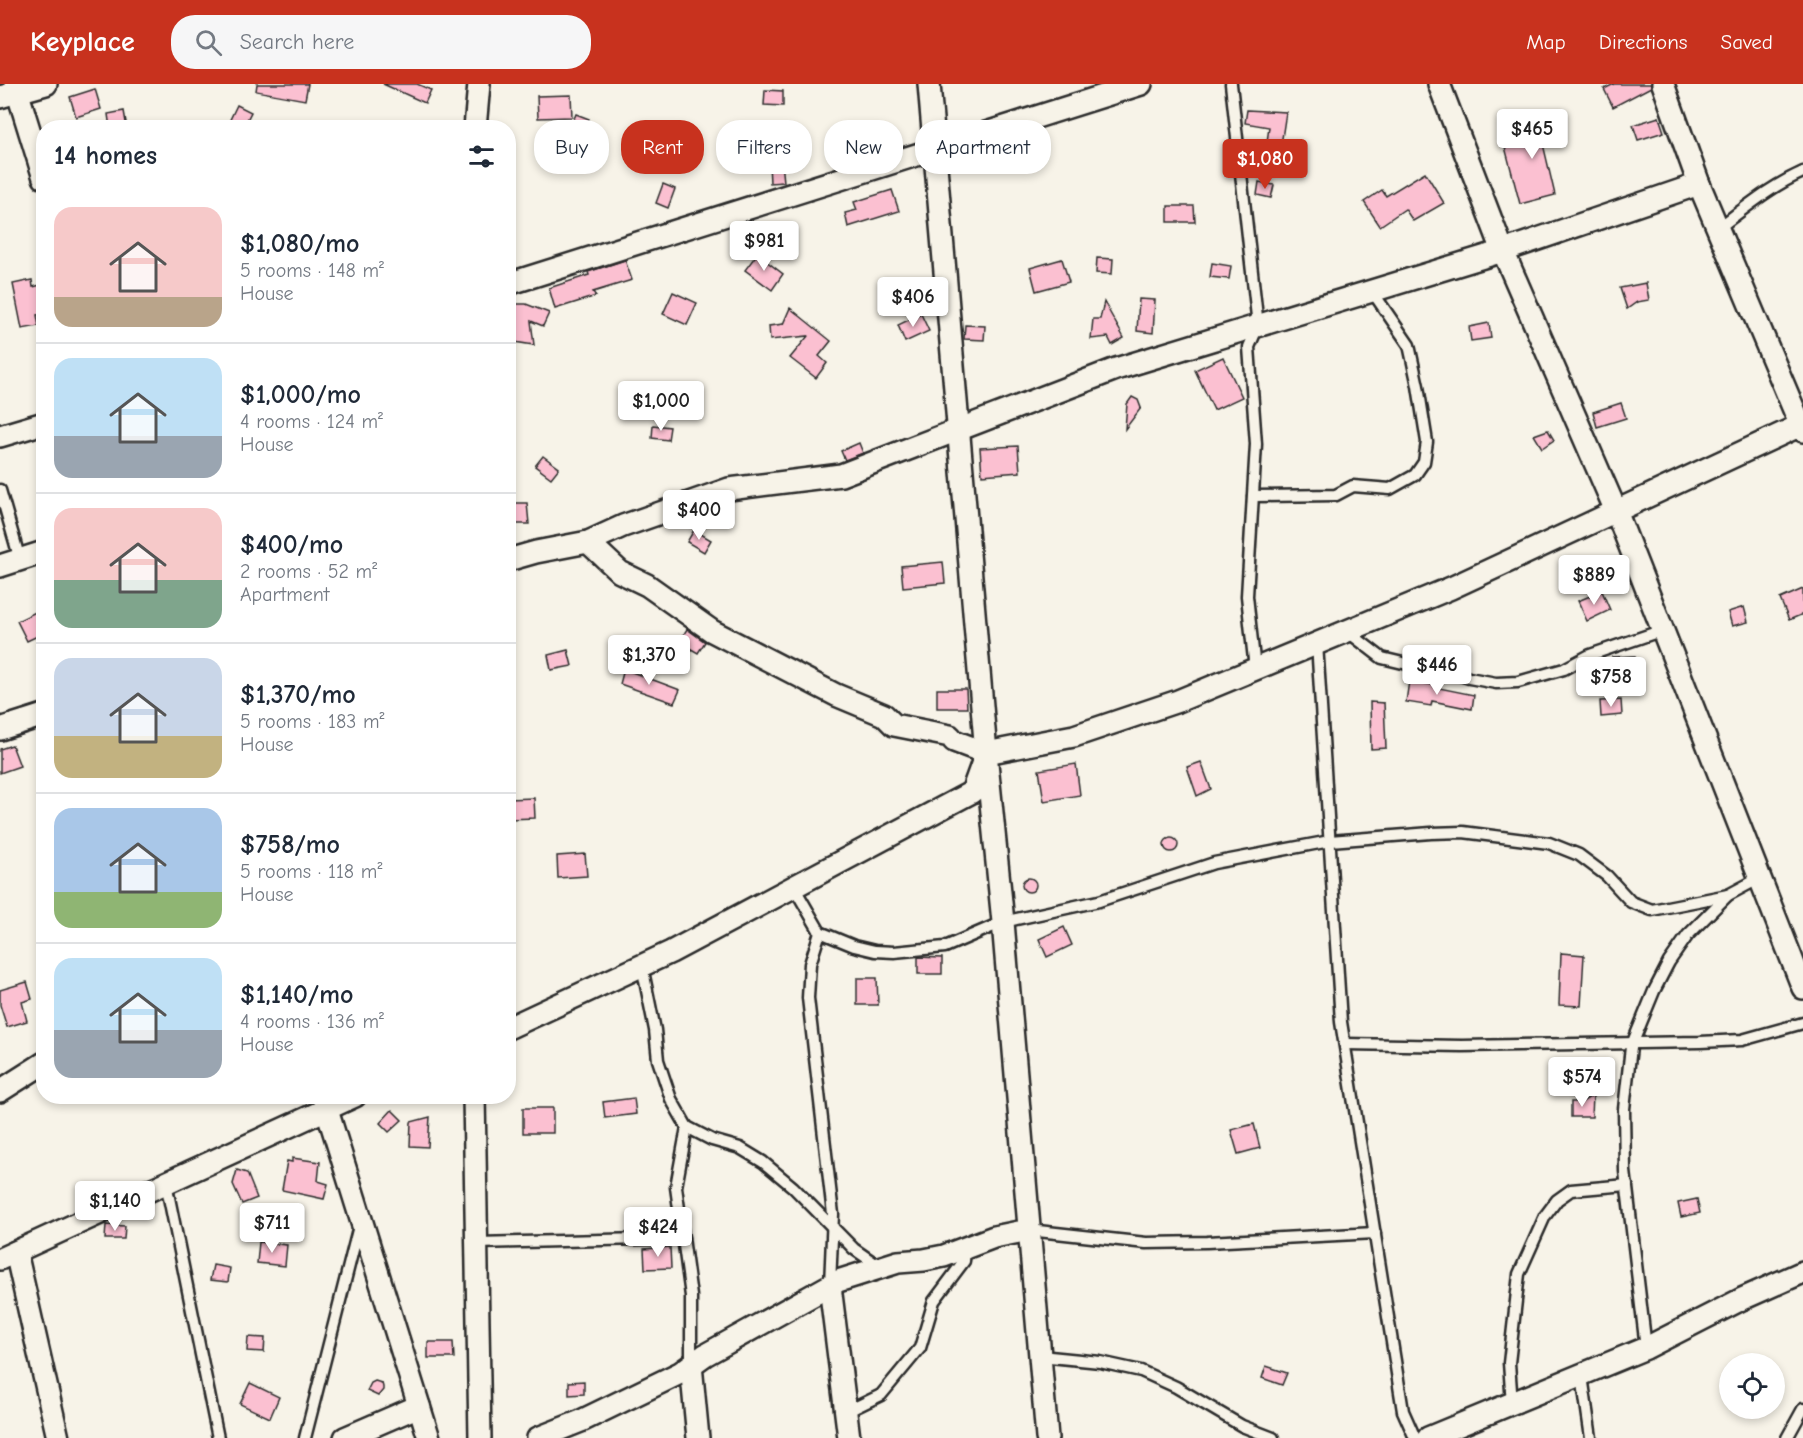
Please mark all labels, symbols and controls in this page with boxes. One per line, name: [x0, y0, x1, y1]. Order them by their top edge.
search box: [171, 15, 591, 69]
text: Keyplace: [30, 26, 135, 58]
icon: search: [192, 26, 225, 59]
text: Search here: [240, 29, 354, 55]
text: Map: [1526, 30, 1566, 54]
text: Directions: [1599, 30, 1688, 54]
text: Saved: [1721, 30, 1773, 54]
pin: $465: [1496, 109, 1568, 160]
text: $465: [1511, 117, 1553, 140]
chip: Buy: [534, 120, 609, 174]
chip: Rent: [621, 120, 704, 174]
chip: Filters: [716, 120, 812, 174]
chip: New: [824, 120, 903, 174]
chip: Apartment: [915, 120, 1051, 174]
pin: $1,080: [1216, 139, 1314, 190]
icon: filters: [465, 140, 498, 173]
text: 14 homes: [54, 141, 157, 171]
text: $1,080: [1237, 147, 1293, 170]
pin: $981: [728, 221, 800, 272]
text: $1,080/mo: [240, 229, 359, 259]
text: $981: [744, 229, 784, 252]
icon: home: [102, 231, 174, 303]
text: 5 rooms · 148 m²: [240, 259, 384, 282]
pin: $406: [877, 277, 949, 328]
text: House: [240, 282, 294, 305]
text: $406: [891, 285, 935, 308]
text: $1,000/mo: [240, 380, 361, 410]
pin: $1,000: [612, 381, 710, 432]
icon: home: [102, 382, 174, 454]
text: $1,000: [632, 389, 690, 412]
text: 4 rooms · 124 m²: [240, 410, 383, 433]
text: House: [240, 433, 294, 456]
pin: $400: [663, 490, 735, 541]
text: $400: [677, 498, 721, 521]
text: $400/mo: [240, 530, 343, 560]
icon: home: [102, 532, 174, 604]
pin: $889: [1558, 555, 1630, 606]
text: 2 rooms · 52 m²: [240, 560, 377, 583]
text: $889: [1573, 563, 1615, 586]
text: Apartment: [240, 583, 330, 606]
pin: $1,370: [600, 635, 698, 686]
text: $1,370: [622, 643, 676, 666]
pin: $446: [1401, 645, 1473, 696]
text: $446: [1416, 653, 1458, 676]
pin: $758: [1575, 657, 1647, 708]
text: $758: [1590, 665, 1632, 688]
text: $1,370/mo: [240, 680, 356, 710]
icon: home: [102, 682, 174, 754]
text: 5 rooms · 183 m²: [240, 710, 385, 733]
text: House: [240, 733, 294, 756]
text: $758/mo: [240, 830, 340, 860]
icon: home: [102, 832, 174, 904]
text: 5 rooms · 118 m²: [240, 860, 382, 883]
text: House: [240, 883, 294, 906]
text: $1,140/mo: [240, 980, 353, 1010]
icon: home: [102, 982, 174, 1054]
text: 4 rooms · 136 m²: [240, 1010, 384, 1033]
text: House: [240, 1033, 294, 1056]
pin: $574: [1546, 1057, 1618, 1108]
text: $574: [1562, 1065, 1602, 1088]
pin: $1,140: [66, 1181, 164, 1232]
text: $1,140: [89, 1189, 141, 1212]
pin: $711: [236, 1203, 308, 1254]
pin: $424: [622, 1207, 694, 1258]
text: $711: [254, 1211, 290, 1234]
text: $424: [638, 1215, 678, 1238]
map controls: [1719, 1353, 1785, 1419]
button: locate: [1719, 1353, 1785, 1419]

